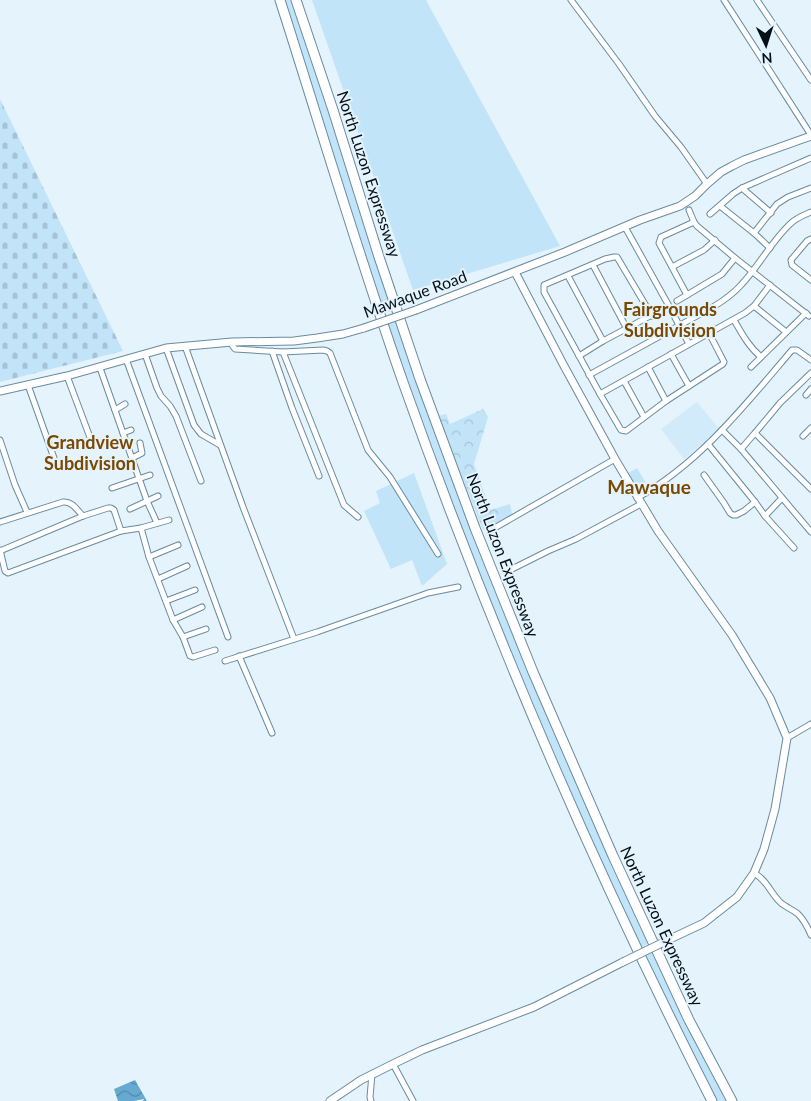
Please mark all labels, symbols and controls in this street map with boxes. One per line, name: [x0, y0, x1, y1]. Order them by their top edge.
north arrow: [741, 20, 791, 70]
text: N: [761, 50, 773, 67]
street label: North Luzon Expressway: [334, 88, 406, 260]
street label: Mawaque Road: [360, 266, 469, 321]
district label: Fairgrounds Subdivision: [623, 298, 717, 341]
district label: Grandview Subdivision: [44, 431, 136, 474]
street label: North Luzon Expressway: [463, 470, 544, 640]
district label: Mawaque: [607, 475, 691, 498]
street label: North Luzon Expressway: [617, 843, 708, 1009]

